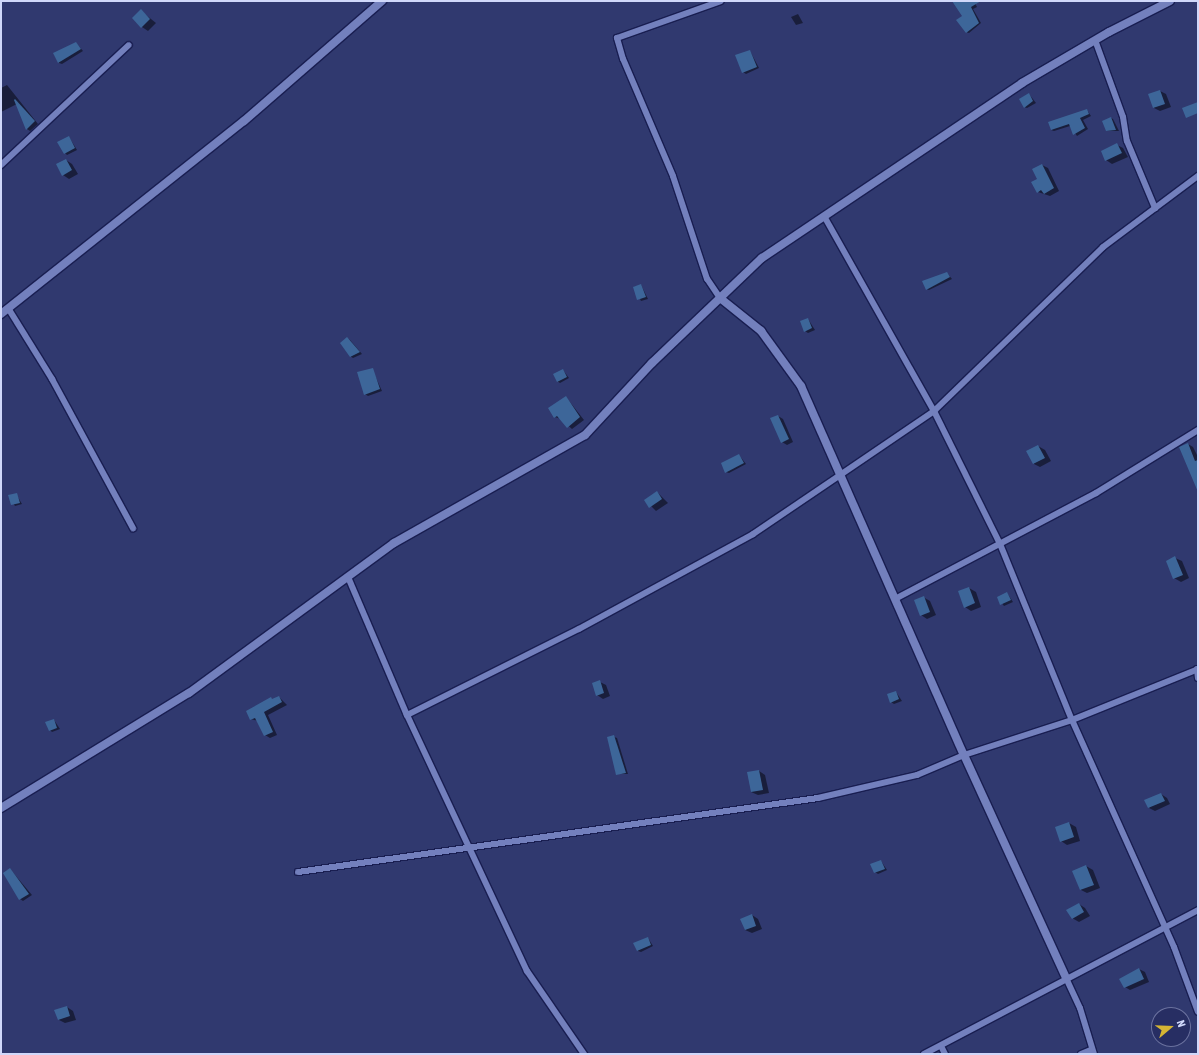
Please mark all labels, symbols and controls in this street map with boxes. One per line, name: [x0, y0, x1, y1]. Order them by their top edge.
north arrow: [1151, 1007, 1191, 1047]
text: N: [1175, 1018, 1188, 1028]

